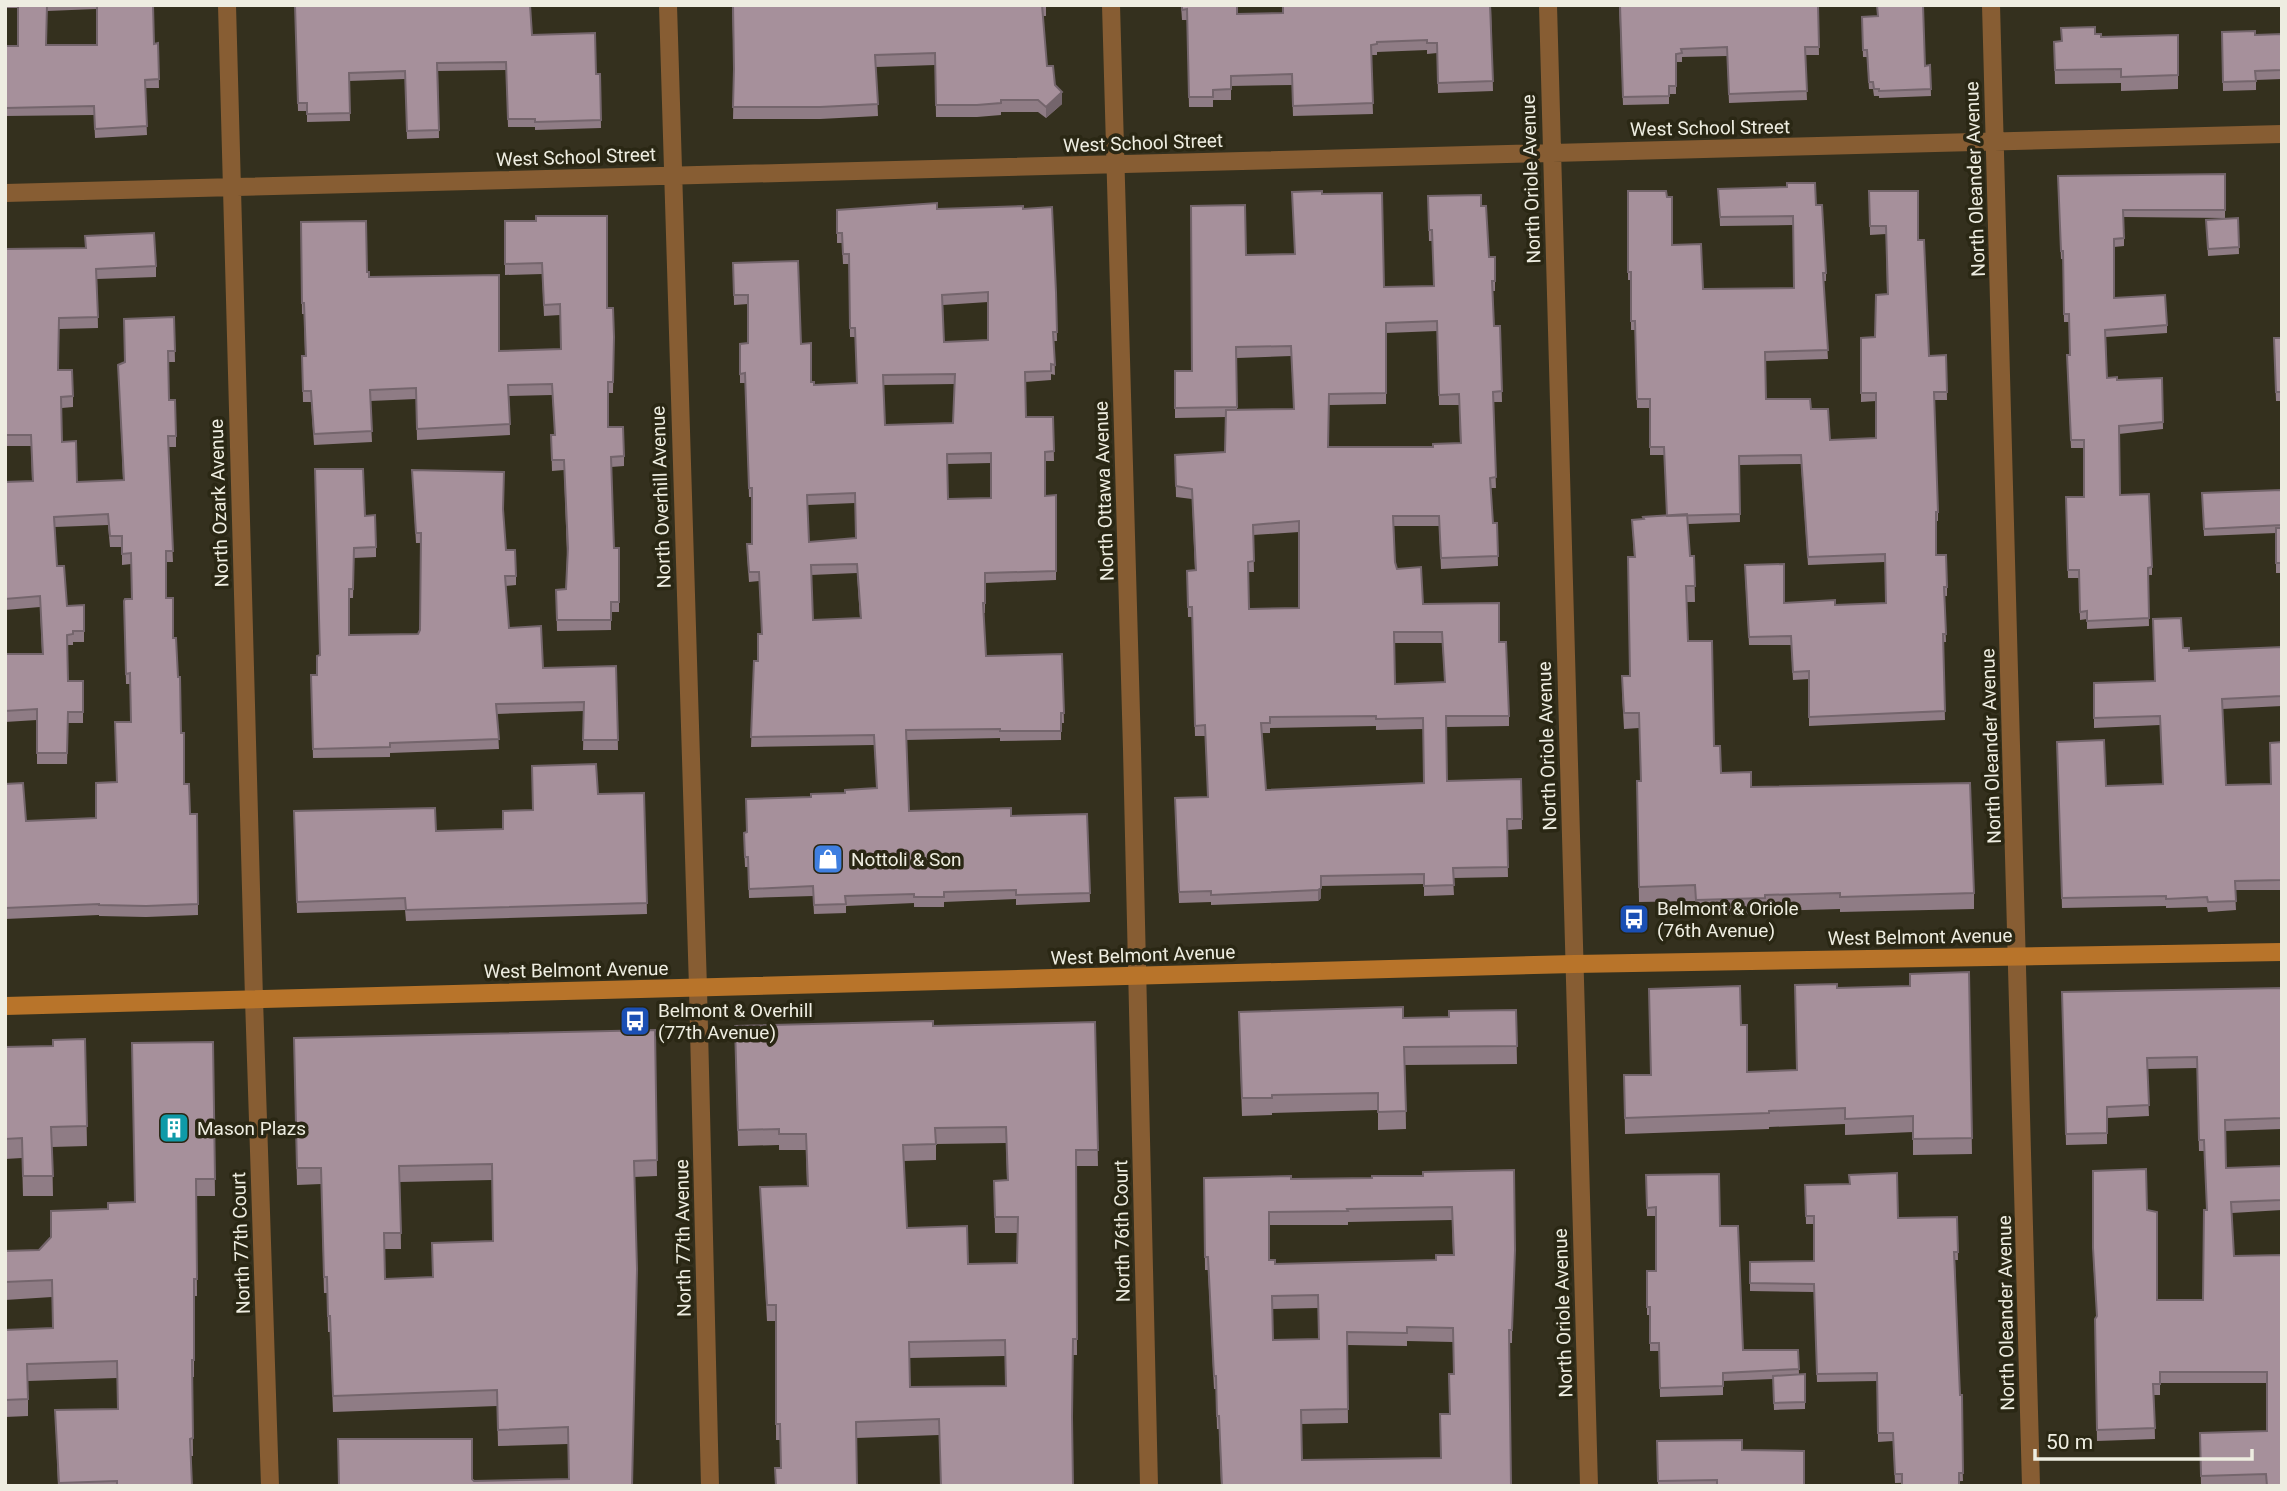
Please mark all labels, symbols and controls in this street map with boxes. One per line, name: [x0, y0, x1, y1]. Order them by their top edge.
street label: North Oleander Avenue: [1960, 81, 1990, 277]
street label: North Oriole Avenue: [1517, 94, 1545, 264]
street label: West School Street: [1630, 115, 1790, 141]
street label: West School Street: [1063, 129, 1223, 157]
street label: West School Street: [496, 143, 656, 171]
street label: North Ottawa Avenue: [1089, 401, 1119, 581]
street label: North Overhill Avenue: [646, 405, 676, 589]
street label: North Ozark Avenue: [205, 418, 233, 588]
street label: North Oleander Avenue: [1976, 648, 2006, 844]
street label: North Oriole Avenue: [1533, 661, 1561, 831]
shop icon: Nottoli & Son: [811, 842, 845, 876]
place label: Nottoli & Son: [851, 848, 962, 871]
place label: Belmont & Oriole (76th Avenue): [1657, 897, 1799, 942]
bus stop icon: Belmont & Oriole (76th Avenue): [1617, 902, 1651, 936]
street label: West Belmont Avenue: [1827, 924, 2013, 950]
street label: West Belmont Avenue: [1050, 940, 1236, 970]
street label: West Belmont Avenue: [483, 957, 669, 983]
place label: Belmont & Overhill (77th Avenue): [658, 999, 813, 1044]
bus stop icon: Belmont & Overhill (77th Avenue): [618, 1004, 652, 1038]
building icon: Mason Plazs: [157, 1111, 191, 1145]
place label: Mason Plazs: [197, 1117, 306, 1140]
street label: North 77th Avenue: [670, 1159, 696, 1317]
street label: North 76th Court: [1109, 1160, 1135, 1302]
street label: North 77th Court: [227, 1172, 255, 1314]
street label: North Oleander Avenue: [1993, 1215, 2019, 1411]
street label: North Oriole Avenue: [1549, 1228, 1577, 1398]
scale bar: [2035, 1418, 2252, 1462]
text: 50 m: [2046, 1430, 2093, 1454]

